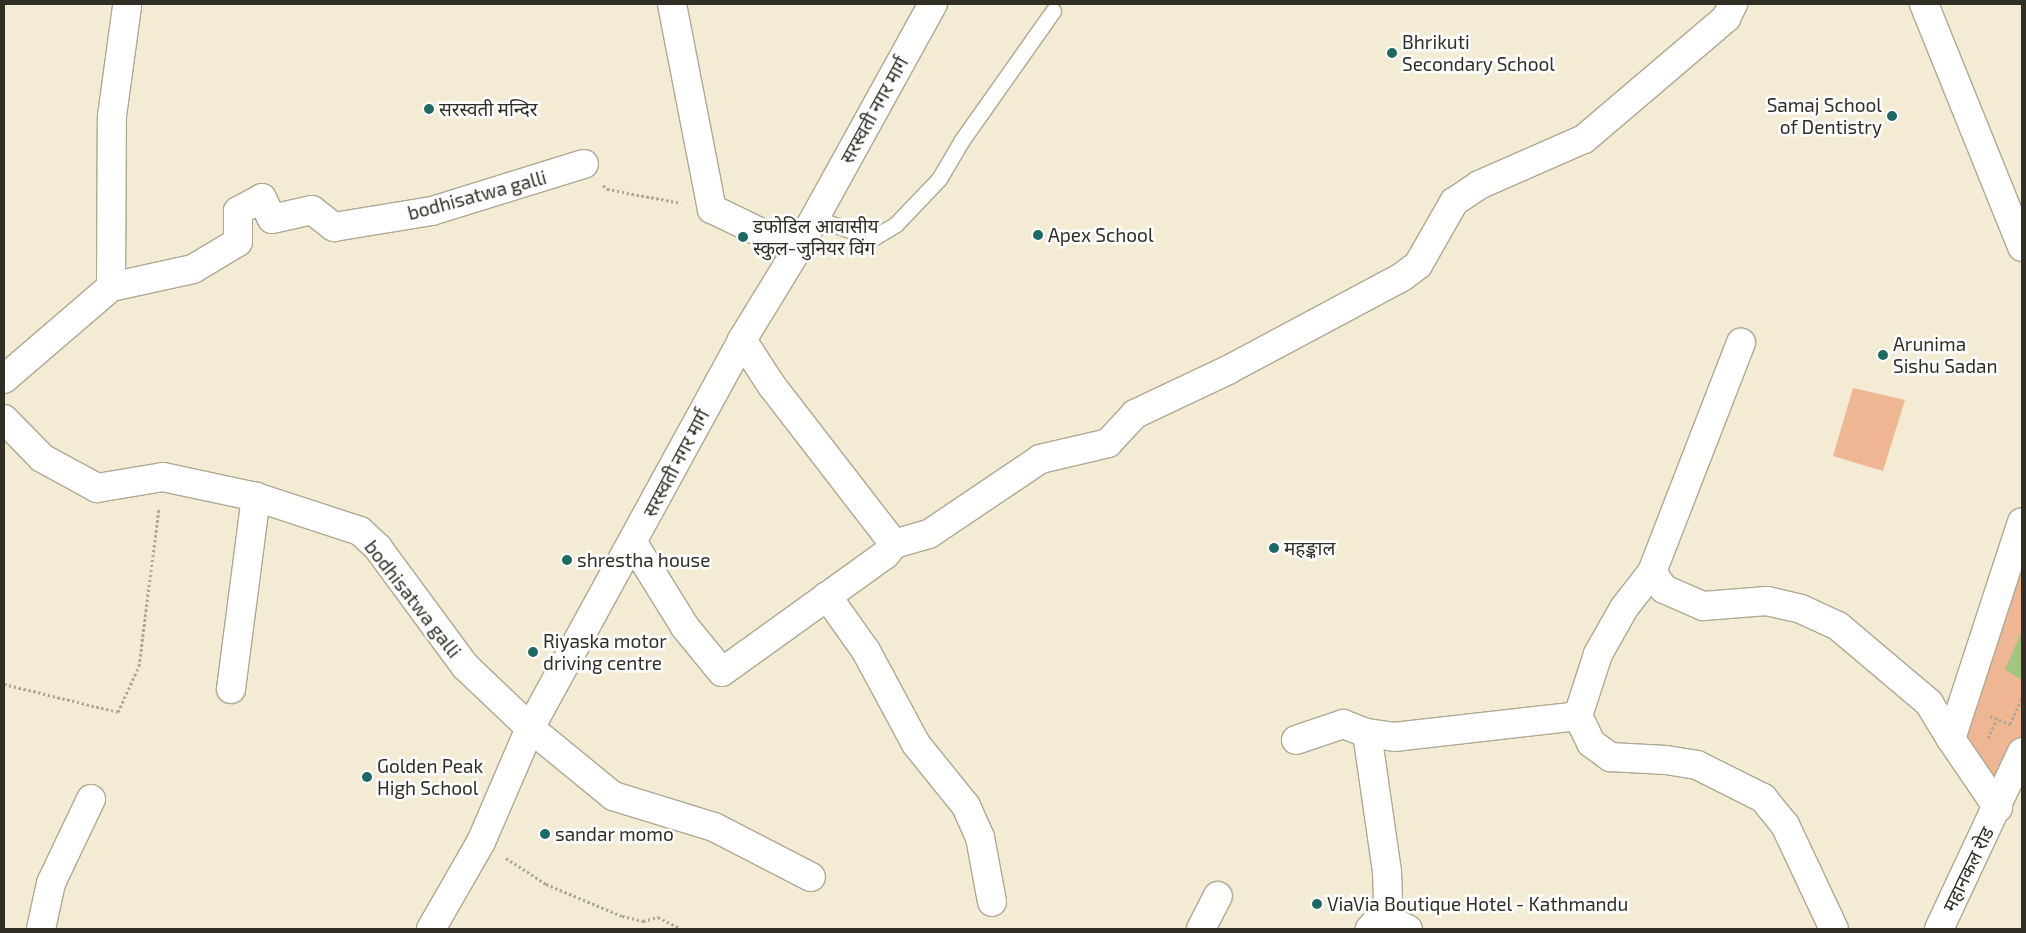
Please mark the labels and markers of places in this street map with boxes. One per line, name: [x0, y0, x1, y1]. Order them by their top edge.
place label: Bhrikuti Secondary School: [1402, 31, 1555, 75]
marker: Bhrikuti Secondary School: [1386, 47, 1398, 59]
place label: Samaj School of Dentistry: [1767, 94, 1882, 138]
place label: सरस्वती मन्दिर: [439, 98, 538, 120]
marker: सरस्वती मन्दिर: [423, 103, 435, 115]
marker: Samaj School of Dentistry: [1886, 110, 1898, 122]
place label: डफोडिल आवासीय स्कुल-जुनियर विंग: [753, 215, 879, 259]
place label: Apex School: [1048, 224, 1154, 246]
marker: Apex School: [1032, 229, 1044, 241]
marker: डफोडिल आवासीय स्कुल-जुनियर विंग: [737, 231, 749, 243]
place label: Arunima Sishu Sadan: [1893, 333, 1998, 377]
marker: Arunima Sishu Sadan: [1877, 349, 1889, 361]
place label: महङ्काल: [1284, 537, 1335, 559]
marker: महङ्काल: [1268, 542, 1280, 554]
place label: shrestha house: [577, 549, 710, 571]
marker: shrestha house: [561, 554, 573, 566]
place label: Riyaska motor driving centre: [543, 630, 667, 674]
marker: Riyaska motor driving centre: [527, 646, 539, 658]
place label: Golden Peak High School: [377, 755, 483, 799]
marker: Golden Peak High School: [361, 771, 373, 783]
place label: sandar momo: [555, 823, 674, 845]
marker: sandar momo: [539, 828, 551, 840]
place label: ViaVia Boutique Hotel - Kathmandu: [1327, 893, 1629, 915]
marker: ViaVia Boutique Hotel - Kathmandu: [1311, 898, 1323, 910]

